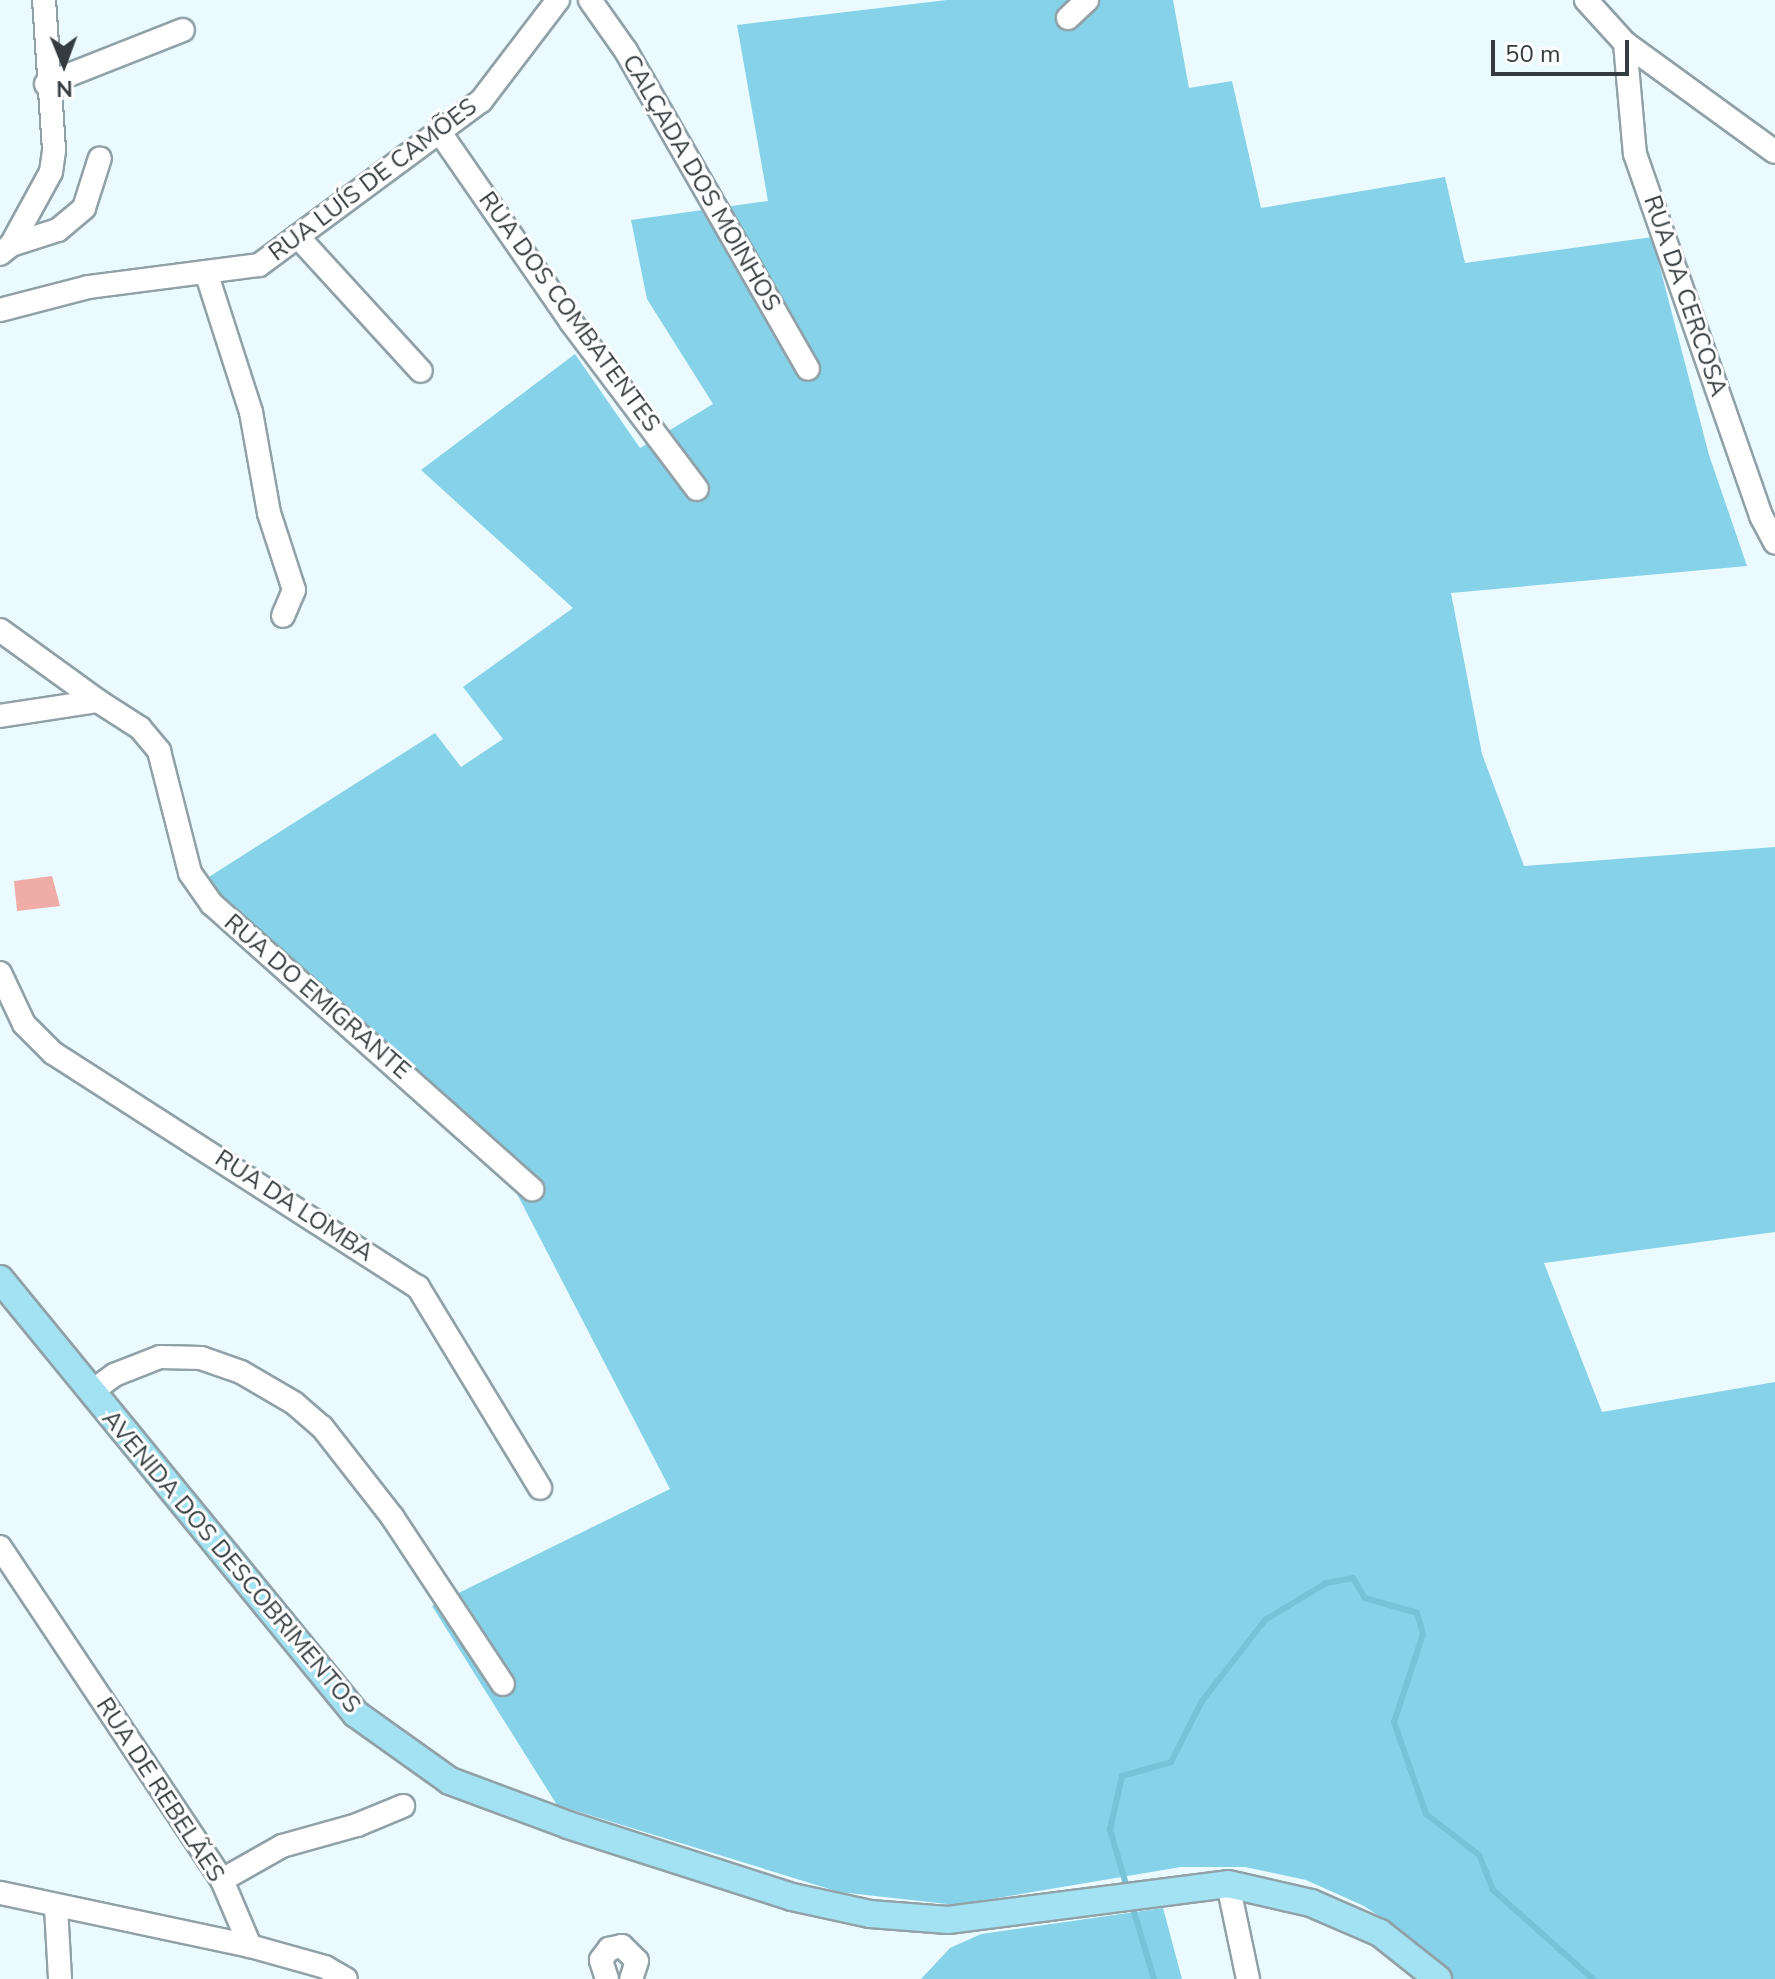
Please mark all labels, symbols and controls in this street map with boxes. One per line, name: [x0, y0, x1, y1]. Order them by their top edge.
north arrow: [24, 24, 104, 104]
scale bar: [1495, 24, 1633, 74]
text: 50 m: [1505, 38, 1561, 70]
street label: CALÇADA DOS MOINHOS: [616, 50, 786, 316]
text: N: [56, 73, 73, 103]
street label: RUA LUÍS DE CAMÕES: [263, 92, 483, 268]
street label: RUA DOS COMBATENTES: [472, 186, 666, 438]
street label: RUA DA CERCOSA: [1637, 192, 1733, 400]
street label: RUA DO EMIGRANTE: [218, 908, 416, 1086]
street label: RUA DA LOMBA: [209, 1144, 379, 1268]
street label: AVENIDA DOS DESCOBRIMENTOS: [96, 1405, 366, 1719]
street label: RUA DE REBELÃES: [90, 1692, 230, 1888]

